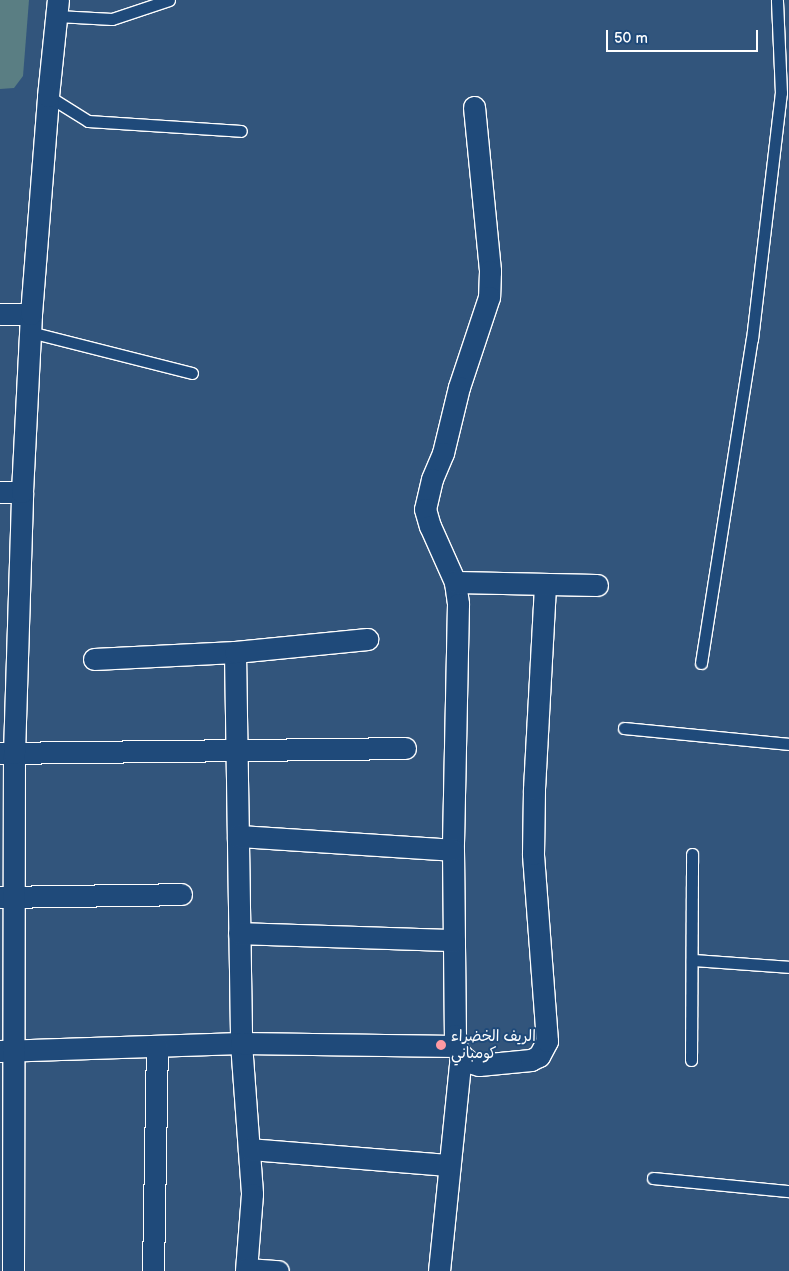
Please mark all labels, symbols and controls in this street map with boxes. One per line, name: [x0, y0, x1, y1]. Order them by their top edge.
scale bar: [609, 20, 762, 52]
text: 50 m: [614, 29, 648, 48]
place label: الريف الخضراء كومباني: [451, 1027, 536, 1062]
marker: الريف الخضراء كومباني: [435, 1039, 447, 1051]

